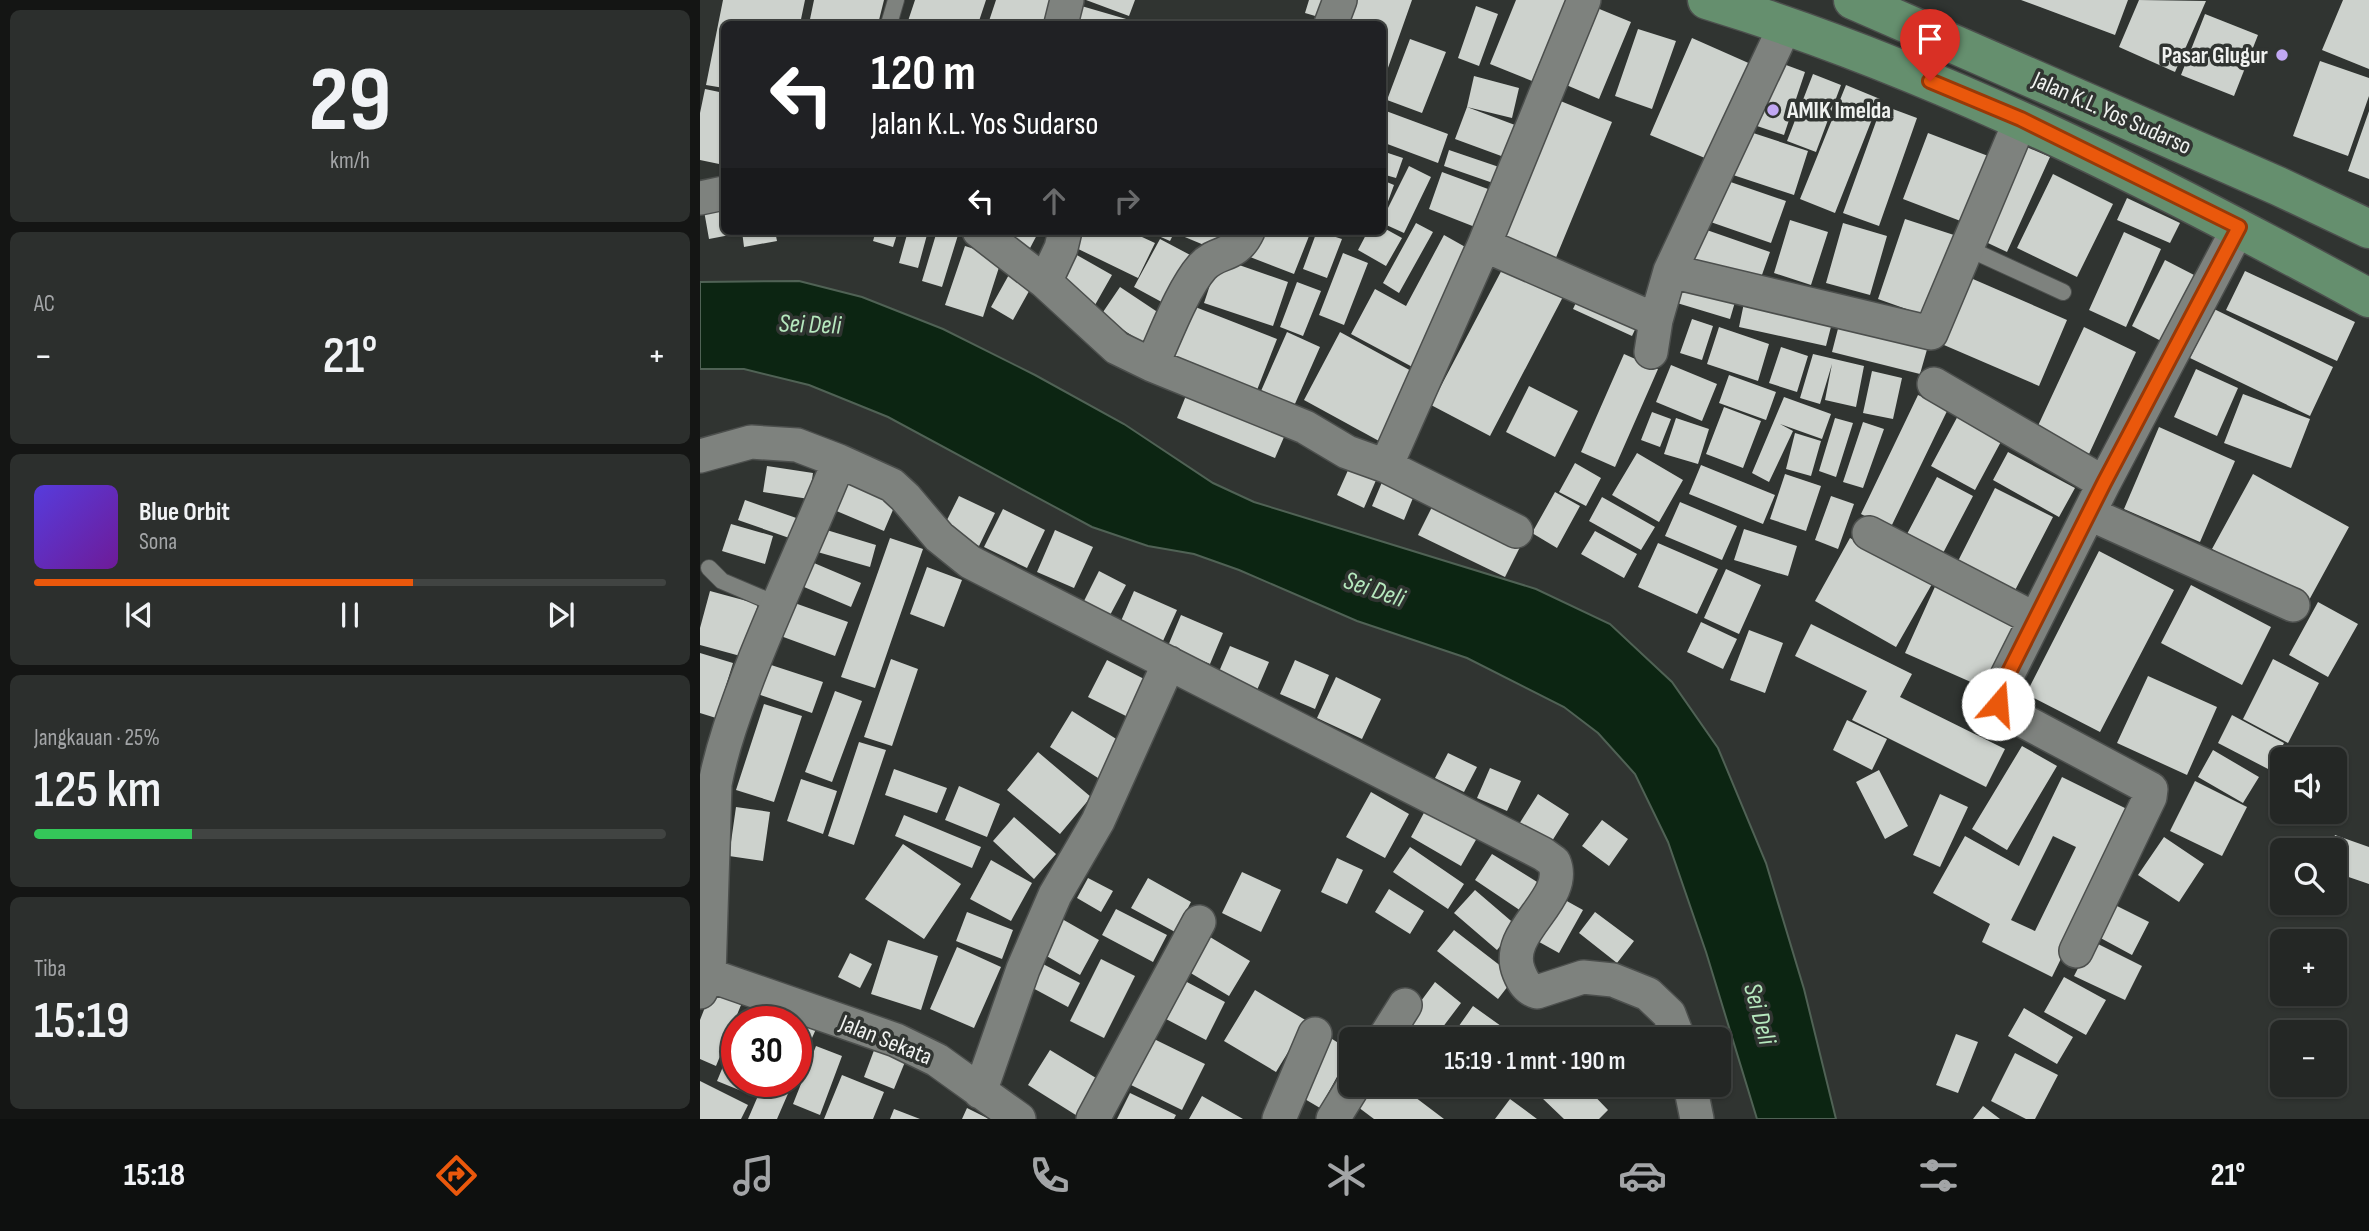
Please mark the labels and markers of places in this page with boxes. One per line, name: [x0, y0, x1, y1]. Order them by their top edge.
pin: [1900, 9, 1960, 81]
place label: Pasar Glugur: [2161, 41, 2269, 70]
marker: Pasar Glugur: [2274, 47, 2290, 63]
place label: AMIK Imelda: [1786, 96, 1891, 125]
marker: AMIK Imelda: [1765, 102, 1781, 118]

